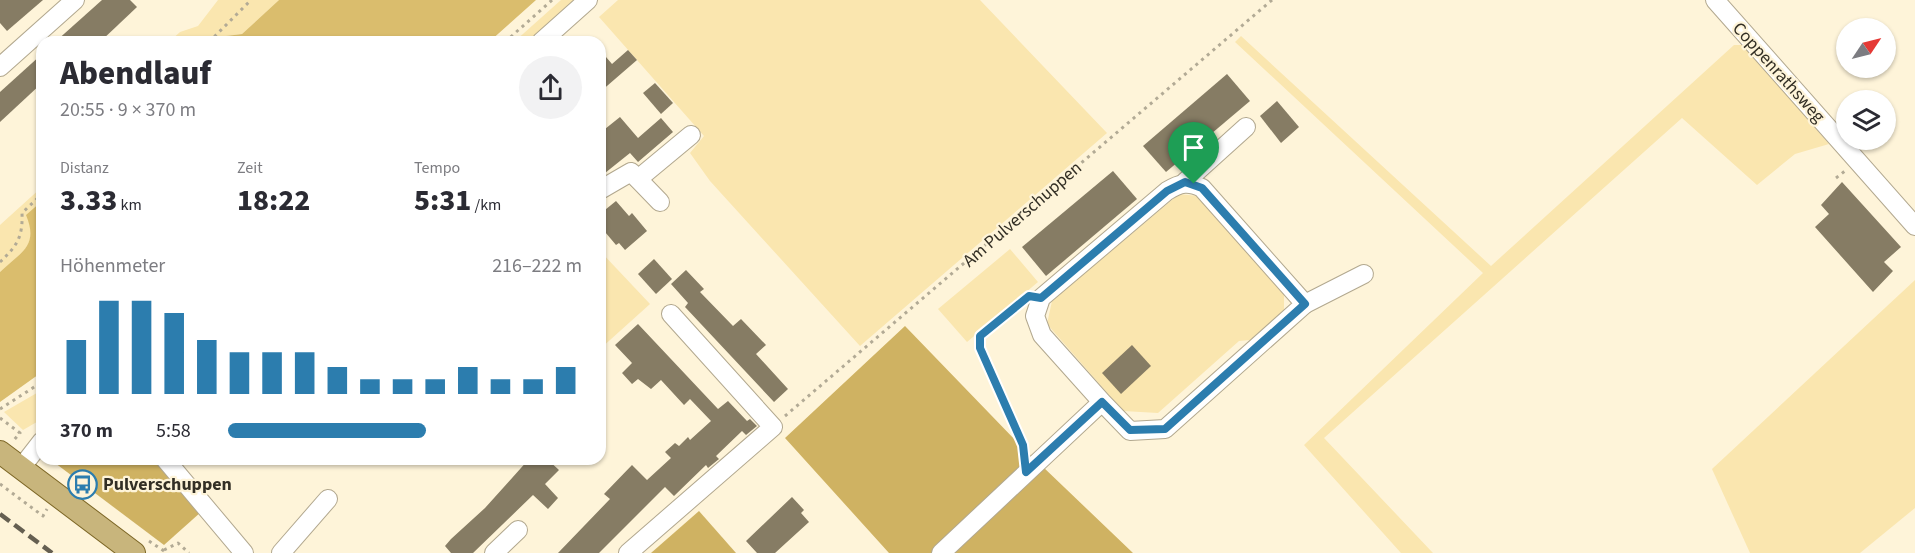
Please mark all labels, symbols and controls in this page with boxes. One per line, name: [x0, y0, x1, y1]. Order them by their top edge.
street label: Coppenrathsweg: [1727, 17, 1831, 128]
north arrow: [1836, 18, 1896, 78]
map controls: [1836, 18, 1896, 150]
text: Abendlauf: [60, 50, 211, 97]
button: share: [519, 56, 582, 119]
button: layers: [1836, 90, 1896, 150]
text: 20:55 · 9 × 370 m: [60, 96, 196, 124]
pin: [1168, 122, 1219, 184]
icon: arrive: [1177, 131, 1210, 164]
street label: Am Pulverschuppen: [957, 156, 1087, 273]
text: Distanz: [60, 157, 109, 179]
text: Zeit: [237, 157, 263, 179]
text: Tempo: [414, 157, 460, 179]
text: 3.33: [60, 179, 117, 222]
text: 18:22: [237, 179, 310, 222]
text: 5:31: [414, 179, 471, 222]
text: km: [117, 194, 142, 216]
text: /km: [471, 194, 501, 216]
text: Höhenmeter: [60, 252, 165, 280]
text: 216–222 m: [492, 252, 582, 280]
text: 370 m: [60, 417, 113, 445]
text: 5:58: [156, 417, 191, 445]
bus stop icon: Pulverschuppen: [66, 468, 98, 500]
place label: Pulverschuppen: [103, 472, 232, 497]

